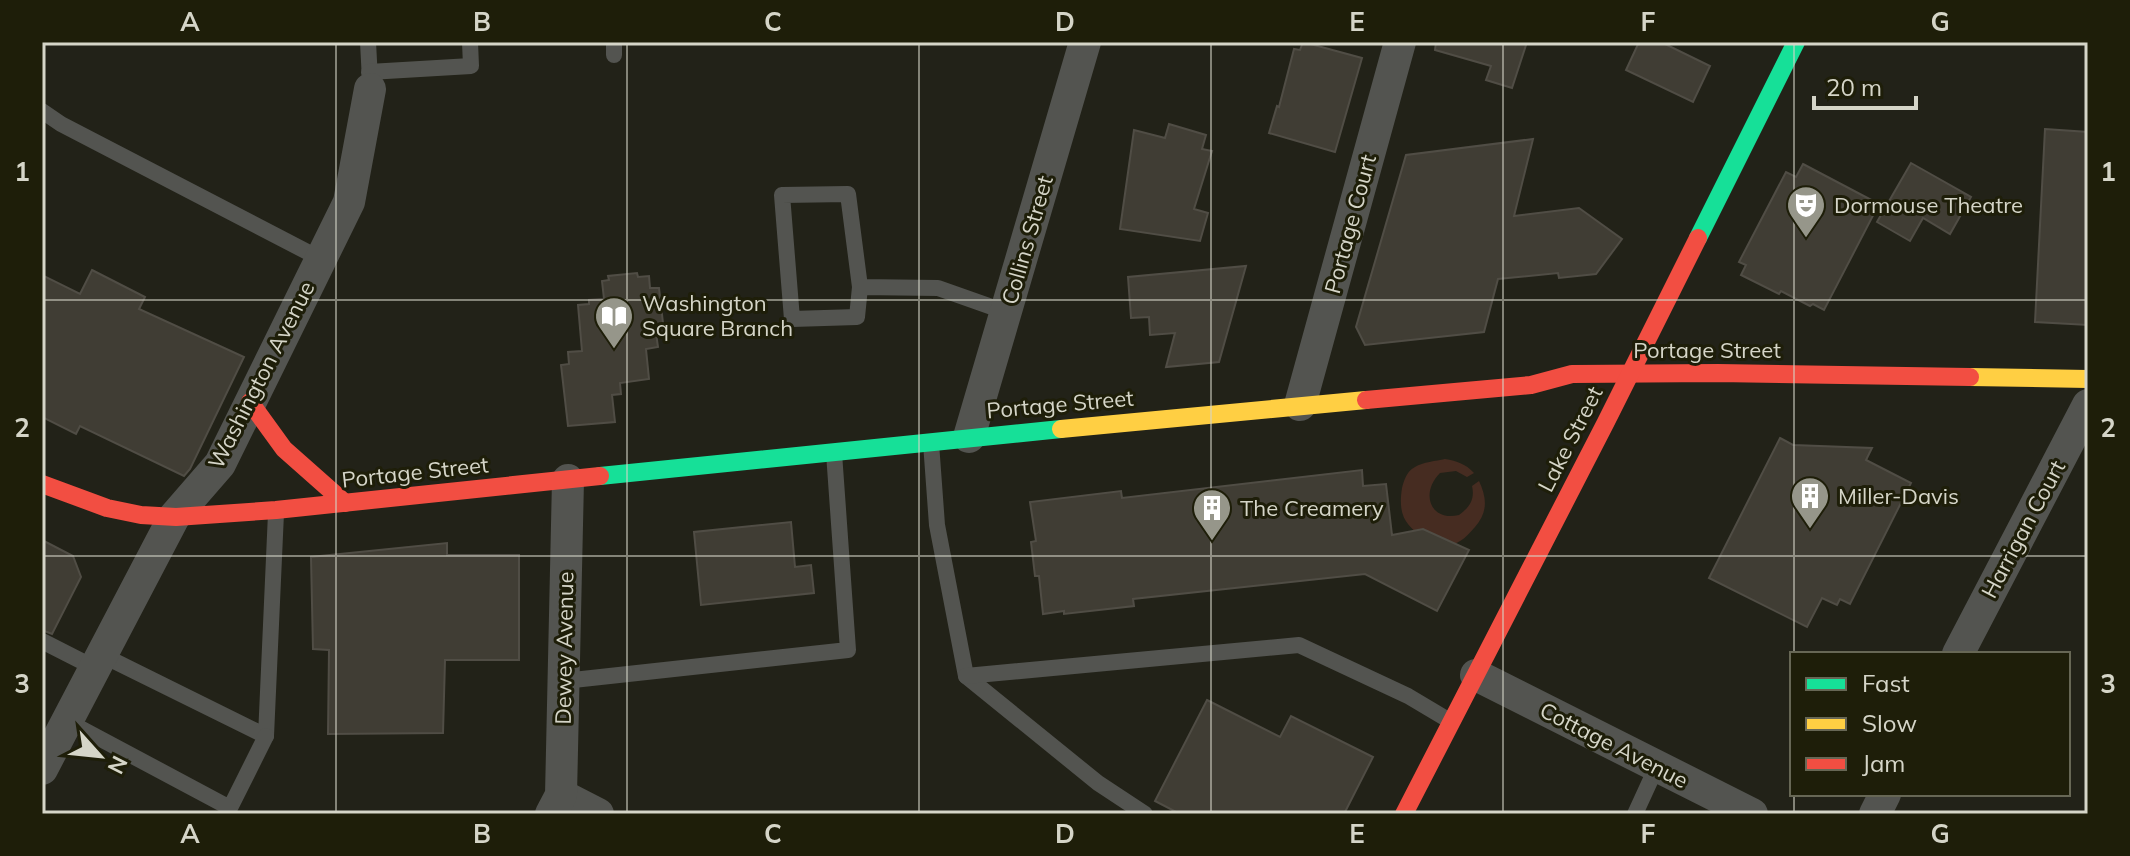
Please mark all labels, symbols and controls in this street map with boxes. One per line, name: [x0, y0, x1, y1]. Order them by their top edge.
text: A: [180, 5, 200, 38]
text: B: [473, 5, 491, 38]
text: C: [764, 5, 782, 38]
text: D: [1055, 5, 1075, 38]
text: E: [1349, 5, 1365, 38]
text: F: [1641, 5, 1656, 38]
text: G: [1930, 5, 1950, 38]
scale bar: [1814, 60, 1916, 110]
text: 20 m: [1826, 72, 1882, 102]
street label: Portage Court: [1318, 151, 1382, 297]
text: 1: [14, 155, 30, 188]
text: 1: [2100, 155, 2116, 188]
street label: Collins Street: [995, 172, 1059, 308]
theatre icon: Dormouse Theatre: [1785, 184, 1827, 239]
place label: Dormouse Theatre: [1834, 191, 2023, 219]
street label: Washington Avenue: [202, 276, 320, 474]
place label: Washington Square Branch: [642, 289, 793, 342]
library icon: Washington Square Branch: [593, 295, 635, 350]
street label: Portage Street: [1633, 336, 1781, 364]
street label: Lake Street: [1531, 381, 1609, 496]
street label: Portage Street: [985, 384, 1135, 424]
text: 2: [14, 411, 30, 444]
text: 2: [2100, 411, 2116, 444]
street label: Portage Street: [340, 450, 490, 494]
street label: Harrigan Court: [1975, 455, 2071, 603]
building icon: Miller-Davis: [1789, 475, 1831, 530]
place label: Miller-Davis: [1838, 482, 1959, 510]
building icon: The Creamery: [1191, 487, 1233, 542]
place label: The Creamery: [1240, 494, 1384, 522]
street label: Dewey Avenue: [549, 571, 579, 725]
legend: [1790, 652, 2070, 796]
text: 3: [14, 667, 30, 700]
text: 3: [2100, 667, 2116, 700]
text: Fast: [1862, 668, 1910, 698]
street label: Cottage Avenue: [1535, 696, 1693, 794]
text: Slow: [1862, 708, 1917, 738]
north arrow: [60, 716, 140, 796]
text: Jam: [1862, 748, 1905, 778]
text: N: [102, 751, 134, 779]
text: A: [180, 817, 200, 850]
text: B: [473, 817, 491, 850]
text: C: [764, 817, 782, 850]
text: D: [1055, 817, 1075, 850]
text: E: [1349, 817, 1365, 850]
text: F: [1641, 817, 1656, 850]
text: G: [1930, 817, 1950, 850]

